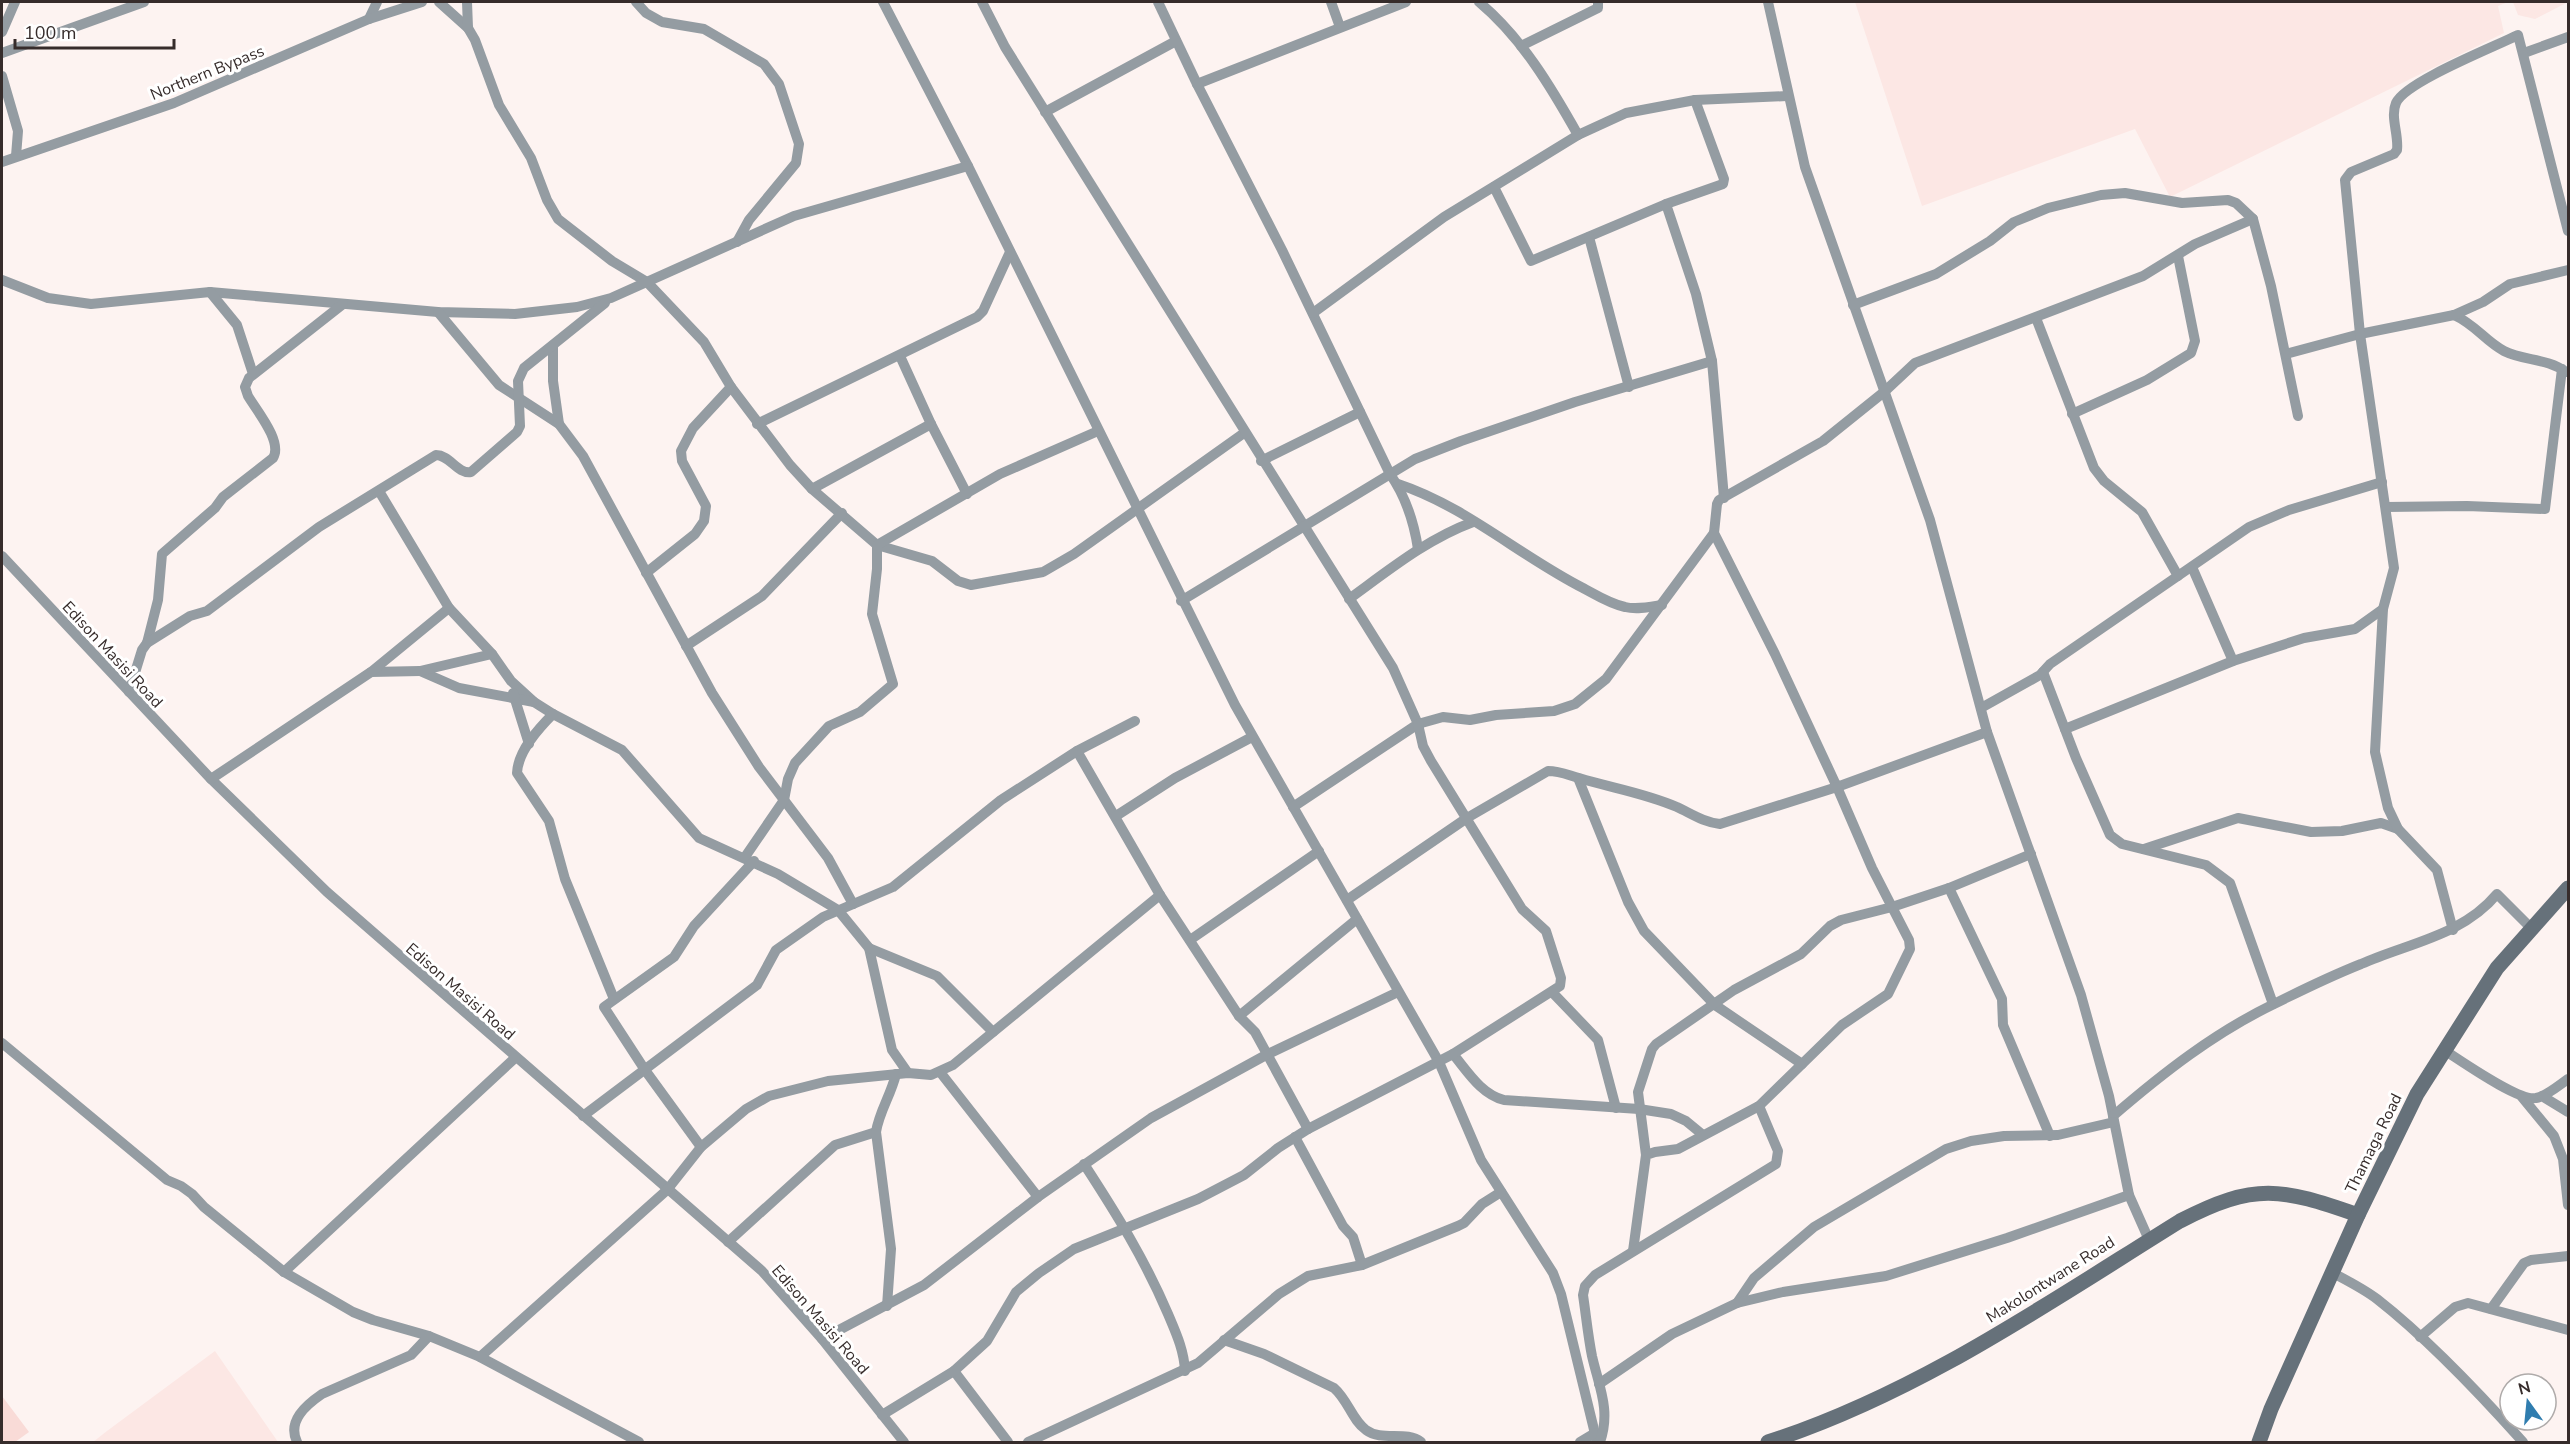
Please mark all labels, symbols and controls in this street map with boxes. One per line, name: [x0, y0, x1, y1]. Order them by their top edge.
scale bar: [15, 12, 174, 50]
text: 100 m: [24, 21, 76, 45]
street label: Northern Bypass: [147, 40, 268, 106]
street label: Edison Masisi Road: [57, 597, 168, 713]
street label: Edison Masisi Road: [401, 938, 520, 1045]
street label: Thamaga Road: [2340, 1090, 2408, 1197]
street label: Makolontwane Road: [1982, 1231, 2119, 1328]
street label: Edison Masisi Road: [767, 1260, 874, 1379]
north arrow: [2498, 1372, 2558, 1432]
text: N: [2516, 1376, 2533, 1401]

